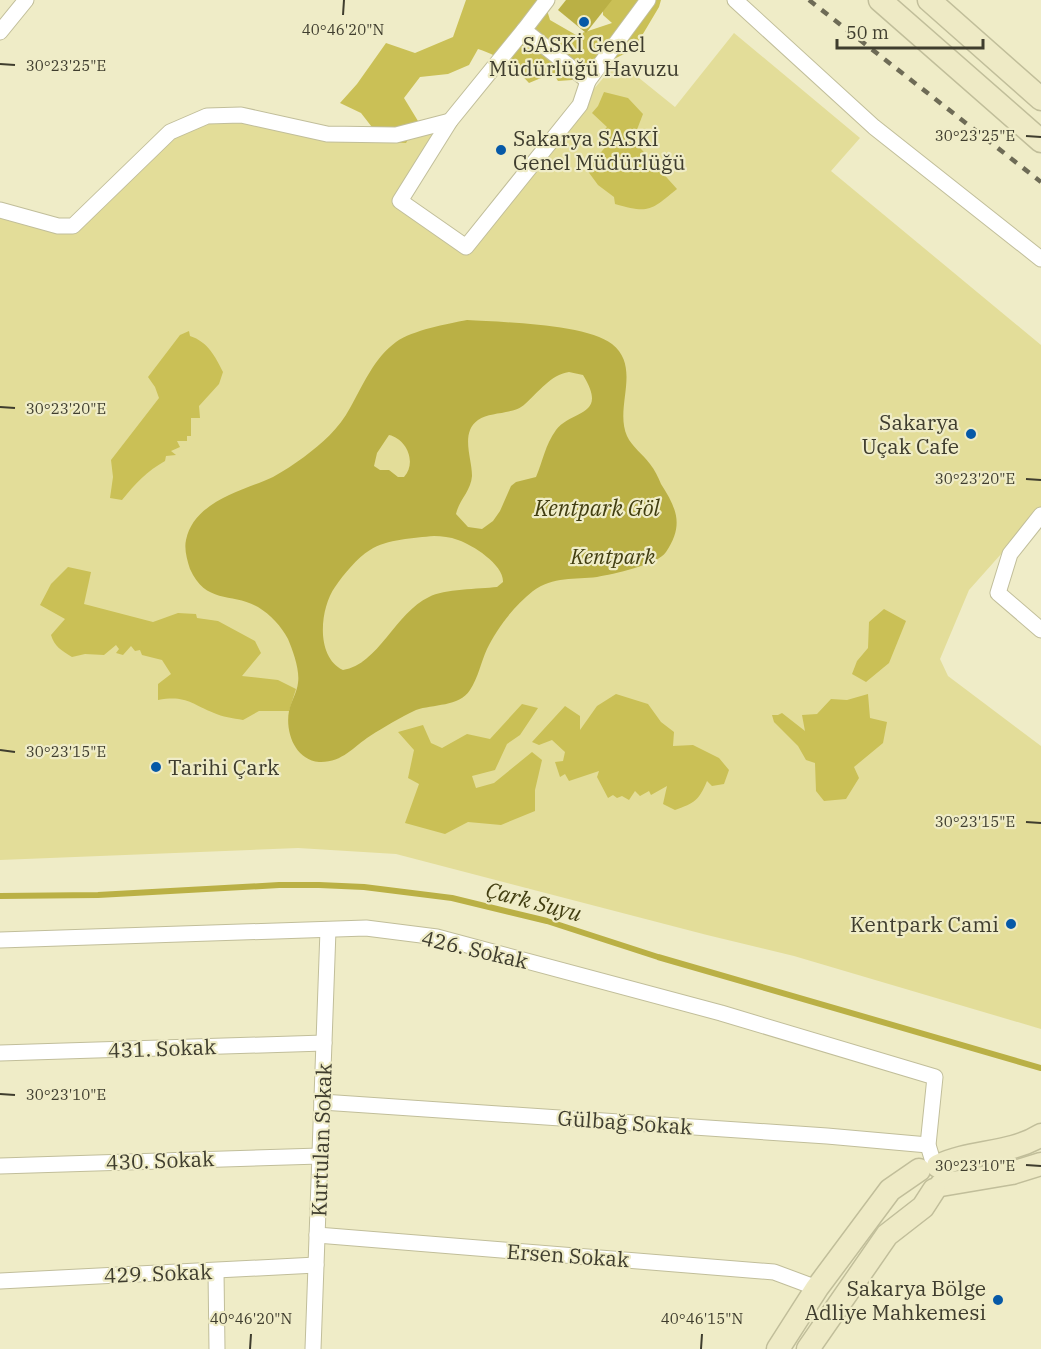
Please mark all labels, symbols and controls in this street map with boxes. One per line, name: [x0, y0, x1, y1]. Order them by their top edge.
scale bar: [837, 12, 982, 50]
marker: SASKİ Genel Müdürlüğü Havuzu: [577, 15, 591, 29]
text: 40°46'20"N: [302, 20, 384, 39]
text: 50 m: [846, 21, 889, 44]
place label: SASKİ Genel Müdürlüğü Havuzu: [489, 30, 679, 82]
text: 30°23'25"E: [26, 56, 106, 75]
place label: Sakarya SASKİ Genel Müdürlüğü: [513, 124, 685, 176]
text: 30°23'25"E: [935, 126, 1015, 145]
marker: Sakarya SASKİ Genel Müdürlüğü: [494, 143, 508, 157]
text: 30°23'20"E: [26, 399, 106, 418]
place label: Sakarya Uçak Cafe: [862, 408, 959, 460]
marker: Sakarya Uçak Cafe: [964, 427, 978, 441]
text: 30°23'20"E: [935, 469, 1015, 488]
water label: Kentpark Göl: [533, 493, 661, 522]
park label: Kentpark: [570, 542, 656, 570]
text: 30°23'15"E: [26, 742, 106, 761]
place label: Tarihi Çark: [168, 753, 280, 781]
marker: Tarihi Çark: [149, 760, 163, 774]
text: 30°23'15"E: [935, 812, 1015, 831]
water label: Çark Suyu: [483, 874, 585, 928]
place label: Kentpark Cami: [850, 910, 999, 938]
marker: Kentpark Cami: [1004, 917, 1018, 931]
street label: 426. Sokak: [419, 923, 532, 975]
street label: 431. Sokak: [107, 1032, 217, 1064]
street label: Kurtulan Sokak: [304, 1062, 338, 1217]
text: 30°23'10"E: [26, 1085, 106, 1104]
street label: Gülbağ Sokak: [557, 1103, 694, 1141]
street label: 430. Sokak: [105, 1144, 215, 1176]
text: 30°23'10"E: [935, 1156, 1015, 1175]
street label: Ersen Sokak: [506, 1237, 631, 1273]
street label: 429. Sokak: [103, 1257, 213, 1289]
place label: Sakarya Bölge Adliye Mahkemesi: [805, 1274, 986, 1326]
marker: Sakarya Bölge Adliye Mahkemesi: [991, 1293, 1005, 1307]
text: 40°46'20"N: [210, 1309, 292, 1328]
text: 40°46'15"N: [661, 1309, 743, 1328]

